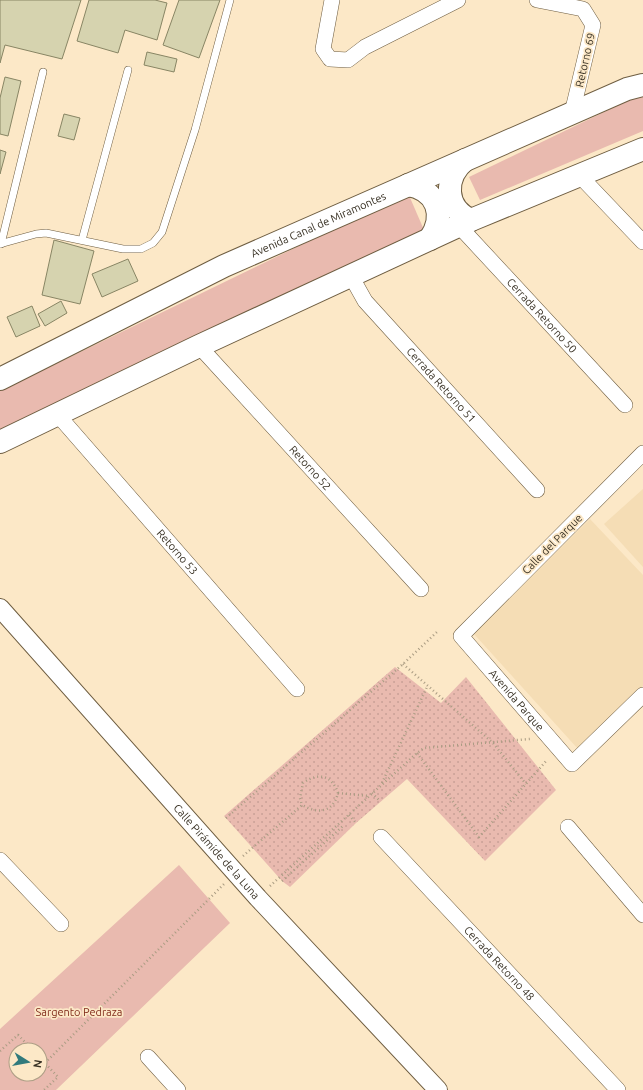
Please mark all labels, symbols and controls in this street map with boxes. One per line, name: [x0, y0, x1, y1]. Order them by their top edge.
street label: Retorno 69: [573, 32, 597, 88]
street label: Avenida Canal de Miramontes: [249, 190, 388, 259]
street label: Cerrada Retorno 50: [505, 276, 579, 355]
street label: Cerrada Retorno 51: [404, 345, 478, 425]
street label: Retorno 52: [287, 443, 333, 492]
street label: Calle del Parque: [520, 512, 584, 576]
street label: Retorno 53: [155, 527, 200, 577]
street label: Avenida Parque: [487, 667, 546, 733]
street label: Calle Pirámide de la Luna: [171, 802, 262, 902]
street label: Cerrada Retorno 48: [462, 924, 537, 1003]
park label: Sargento Pedraza: [36, 1006, 122, 1018]
north arrow: [8, 1042, 48, 1082]
text: N: [31, 1059, 44, 1069]

